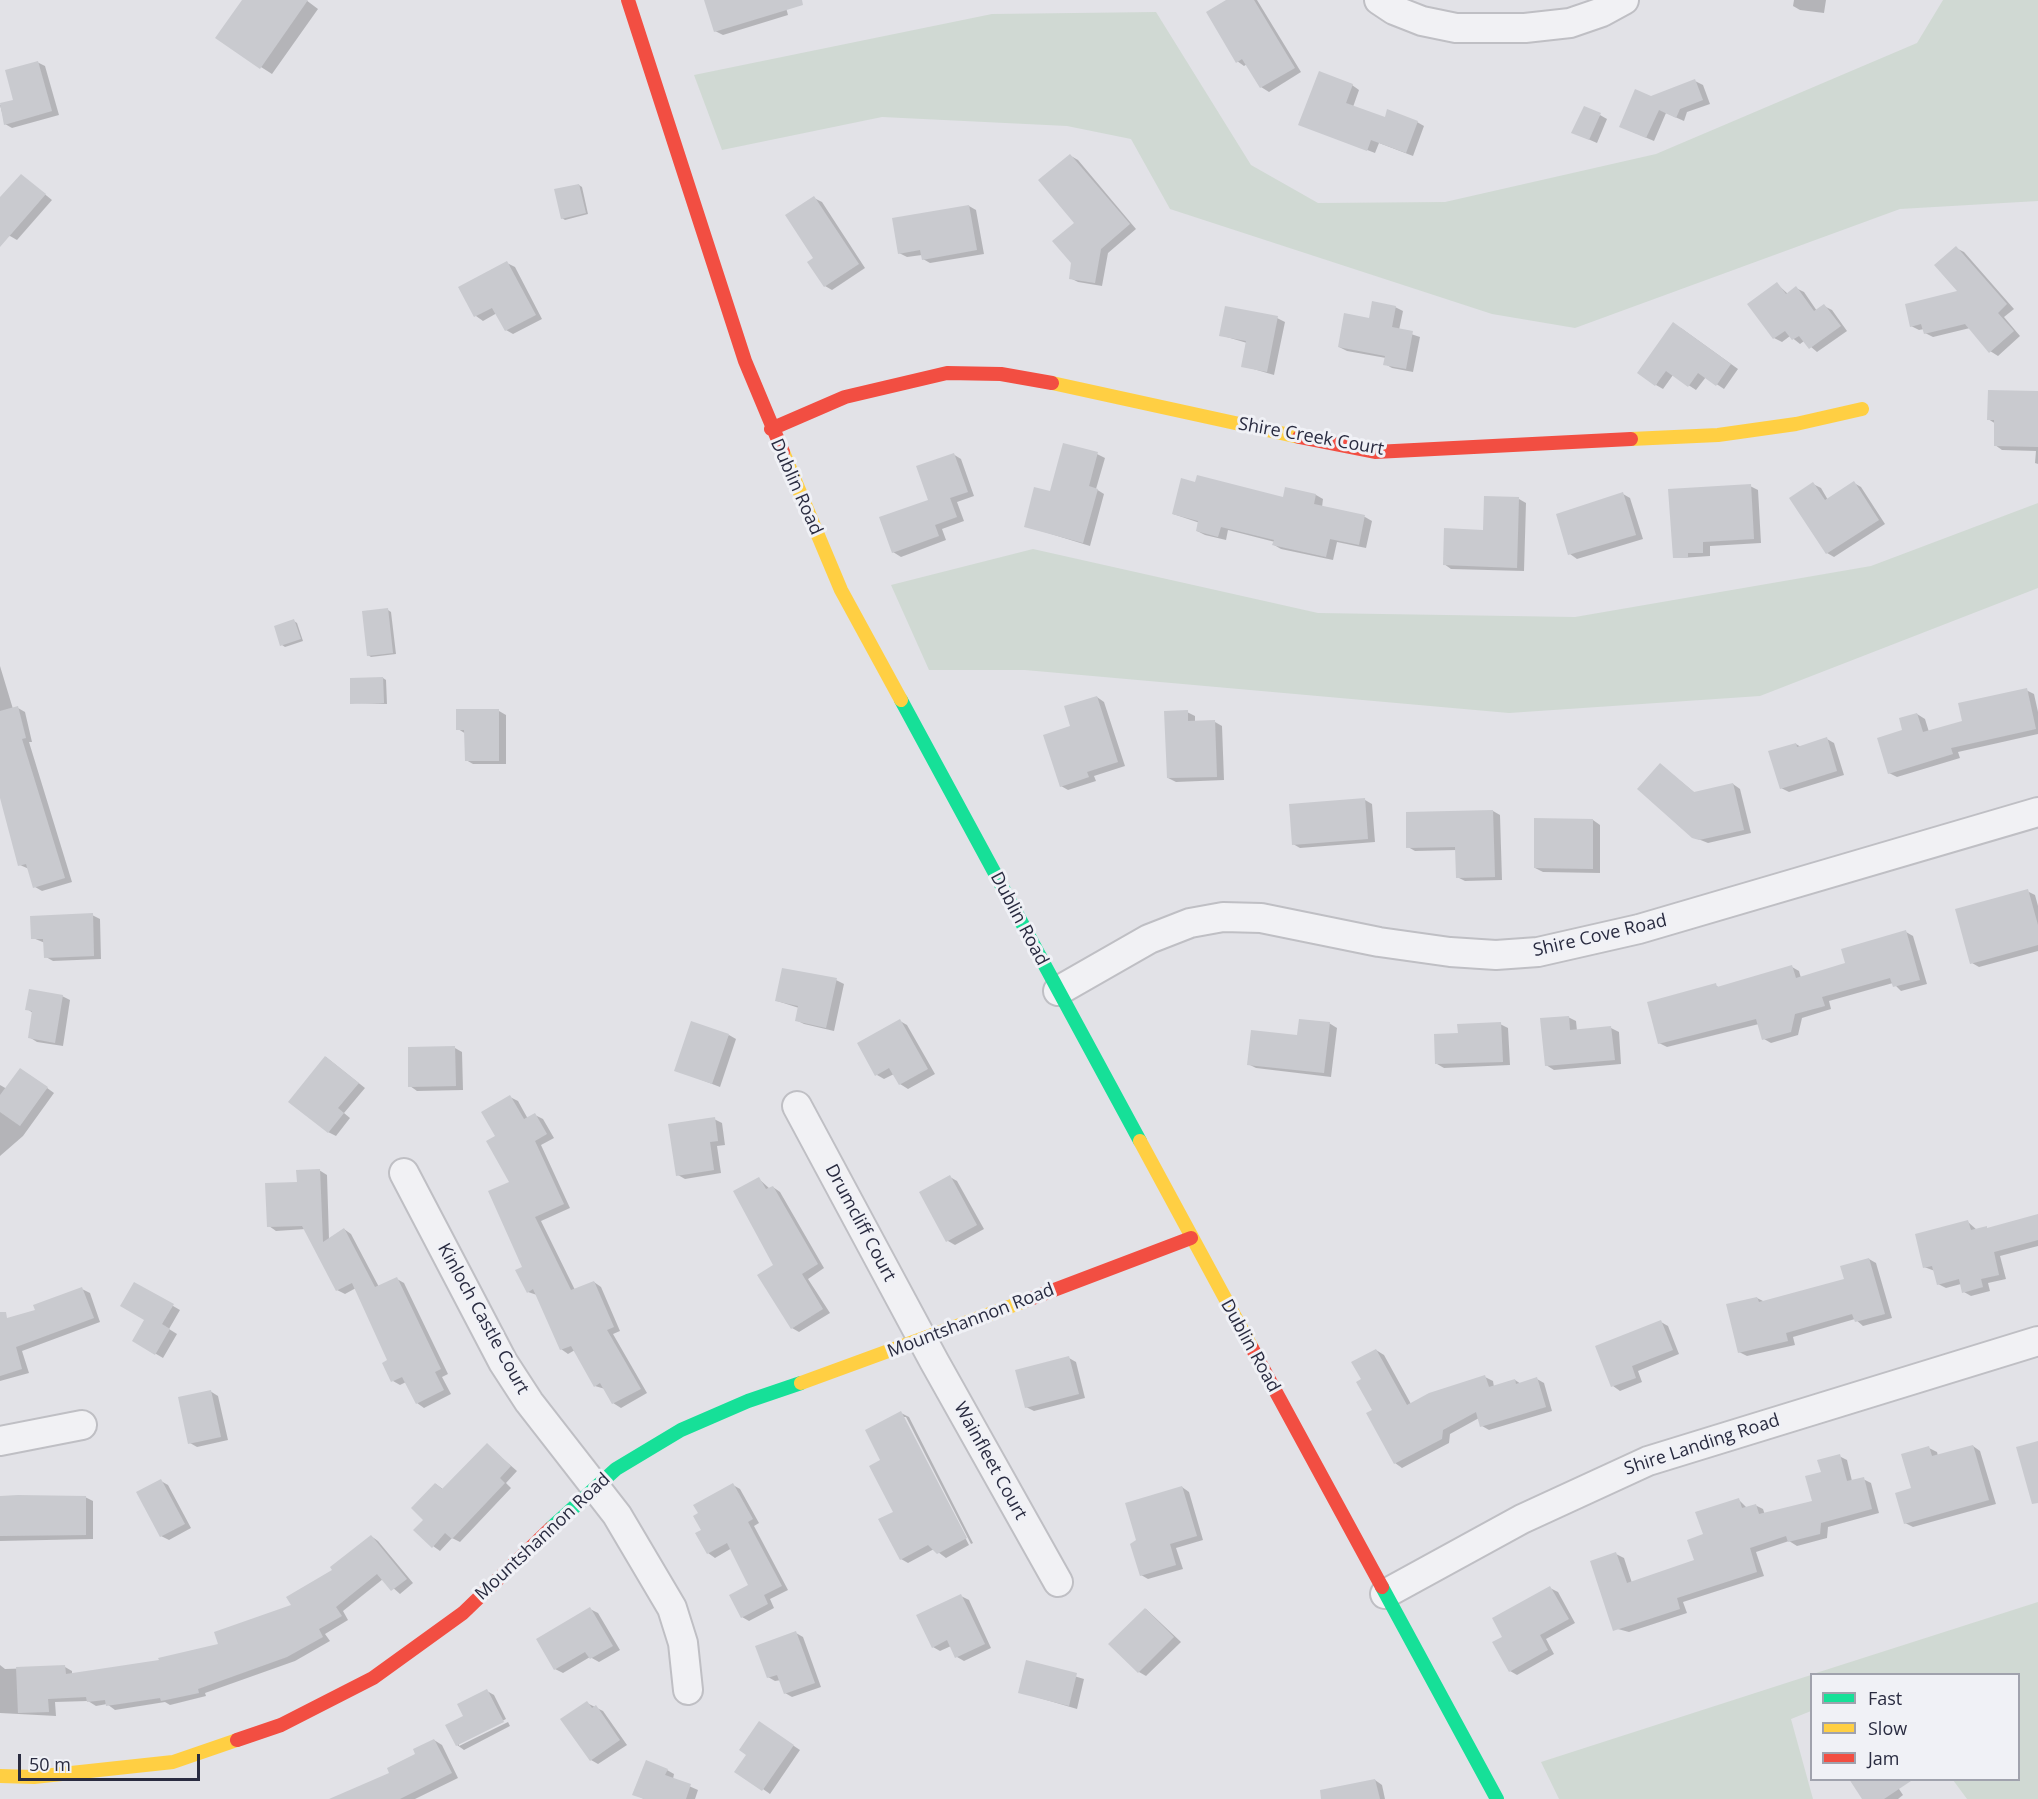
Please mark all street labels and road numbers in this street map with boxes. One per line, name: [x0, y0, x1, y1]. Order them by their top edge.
street label: Shire Creek Court: [1236, 414, 1386, 460]
street label: Dublin Road: [765, 436, 827, 538]
street label: Dublin Road: [985, 869, 1053, 969]
street label: Shire Cove Road: [1531, 910, 1669, 962]
street label: Drumcliff Court: [820, 1161, 900, 1285]
street label: Kinloch Castle Court: [433, 1240, 533, 1398]
street label: Mountshannon Road: [885, 1279, 1057, 1363]
street label: Dublin Road: [1216, 1296, 1284, 1396]
street label: Wainfleet Court: [949, 1398, 1031, 1524]
street label: Shire Landing Road: [1622, 1410, 1782, 1480]
street label: Mountshannon Road: [471, 1469, 615, 1605]

